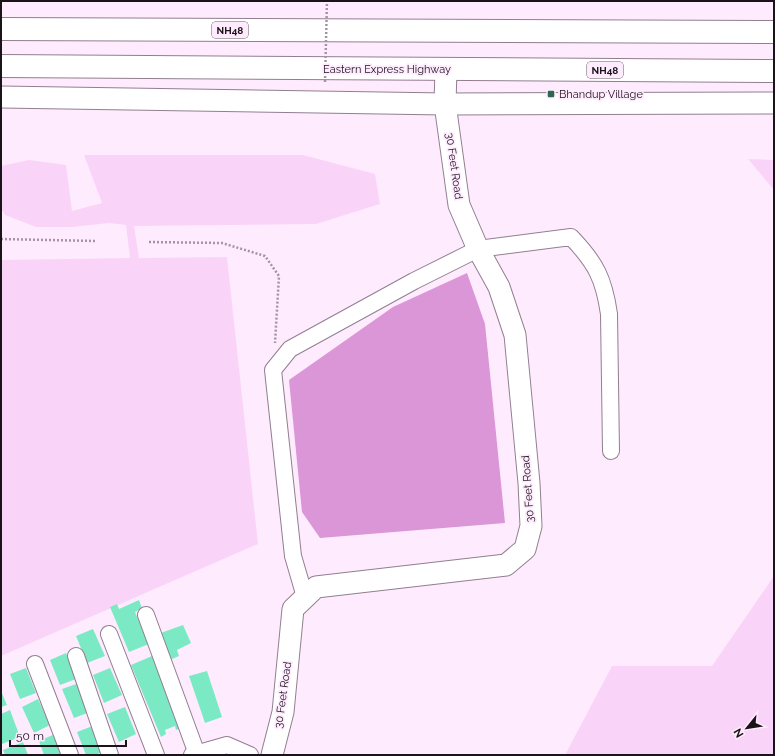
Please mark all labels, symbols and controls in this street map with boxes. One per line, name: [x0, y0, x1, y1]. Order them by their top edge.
road number: NH48: [212, 22, 248, 38]
road number: NH48: [587, 62, 623, 78]
street label: Eastern Express Highway: [323, 63, 451, 76]
place label: Bhandup Village: [559, 88, 643, 101]
marker: Bhandup Village: [546, 89, 556, 99]
street label: 30 Feet Road: [443, 132, 465, 200]
street label: 30 Feet Road: [519, 455, 537, 523]
street label: 30 Feet Road: [272, 661, 294, 729]
north arrow: [727, 708, 767, 748]
scale bar: [10, 722, 126, 748]
text: N: [731, 726, 747, 740]
text: 50 m: [16, 729, 44, 743]

